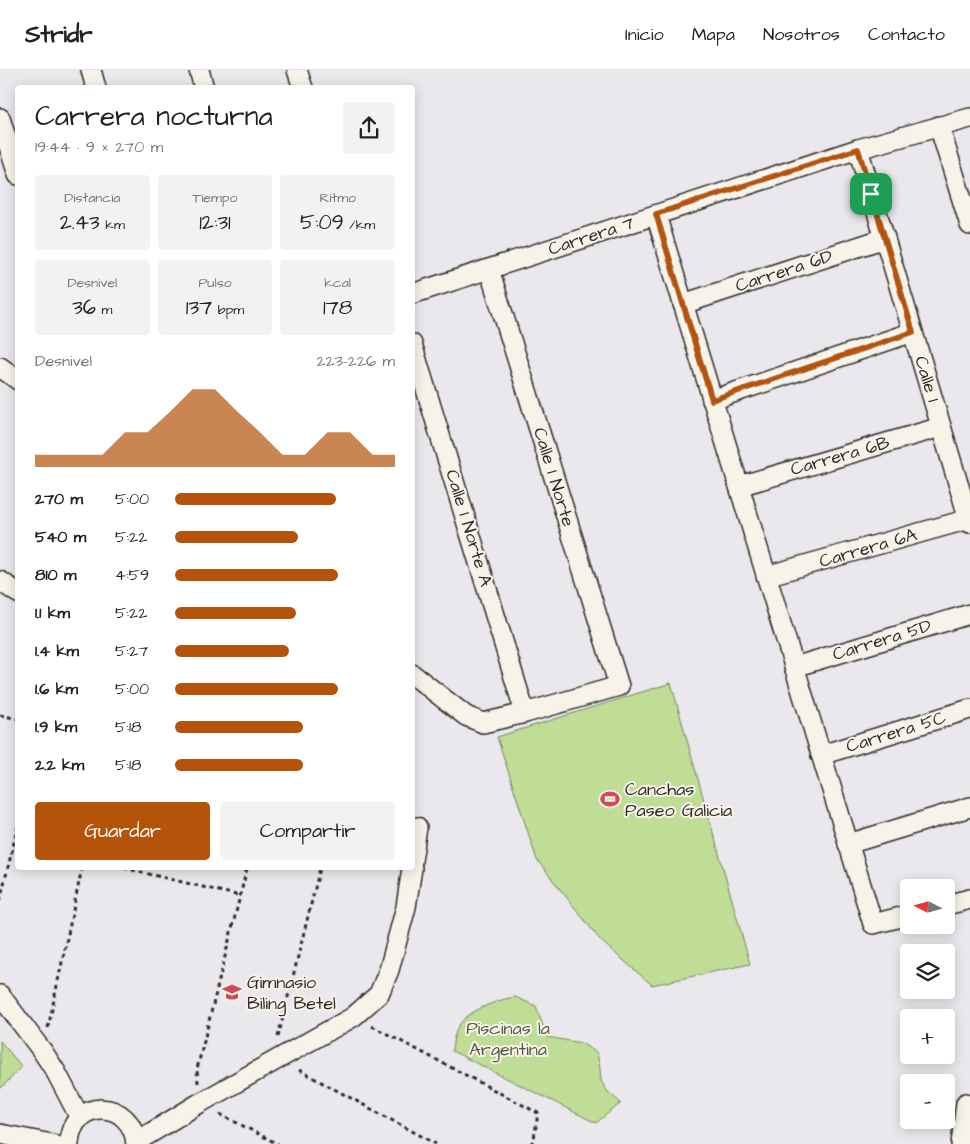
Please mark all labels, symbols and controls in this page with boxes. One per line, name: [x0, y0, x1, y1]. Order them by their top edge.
text: Stridr: [25, 18, 93, 52]
text: Inicio: [625, 22, 664, 47]
text: Mapa: [692, 22, 735, 47]
text: Nosotros: [763, 22, 840, 47]
text: Contacto: [868, 22, 945, 47]
text: Carrera nocturna: [35, 97, 273, 136]
button: share: [343, 102, 395, 154]
text: 19:44 · 9 × 270 m: [35, 136, 163, 158]
pin: [850, 173, 892, 215]
icon: arrive: [857, 180, 885, 208]
text: Distancia: [64, 188, 120, 208]
text: Tiempo: [193, 188, 237, 208]
text: Ritmo: [319, 188, 356, 208]
text: 2.43: [60, 208, 100, 237]
text: 12:31: [199, 208, 231, 237]
text: 5:09: [300, 208, 344, 237]
street label: Carrera 7: [545, 210, 637, 262]
text: km: [100, 215, 125, 235]
text: /km: [344, 215, 375, 235]
street label: Carrera 6D: [732, 243, 836, 298]
text: Desnivel: [67, 273, 117, 293]
text: Pulso: [198, 273, 232, 293]
text: kcal: [324, 273, 351, 293]
text: 36: [72, 293, 96, 322]
text: 137: [186, 293, 212, 322]
text: 178: [323, 293, 352, 322]
text: m: [96, 300, 113, 320]
text: bpm: [212, 300, 244, 320]
text: Desnivel: [35, 350, 92, 372]
text: 223–226 m: [316, 350, 395, 372]
street label: Calle 1: [908, 353, 946, 405]
street label: Calle 1 Norte: [527, 424, 581, 530]
street label: Carrera 6B: [788, 430, 893, 482]
street label: Calle 1 Norte A: [439, 466, 499, 590]
text: 270 m: [35, 488, 83, 510]
text: 5:00: [115, 488, 149, 510]
street label: Carrera 6A: [816, 522, 920, 574]
text: 540 m: [35, 526, 86, 548]
text: 5:22: [115, 526, 147, 548]
text: 810 m: [35, 564, 76, 586]
text: 4:59: [115, 564, 149, 586]
text: 1.1 km: [35, 602, 70, 624]
text: 5:22: [115, 602, 147, 624]
street label: Carrera 5D: [829, 613, 935, 667]
text: 1.4 km: [35, 640, 79, 662]
text: 5:27: [115, 640, 148, 662]
text: 1.6 km: [35, 678, 78, 700]
text: 5:00: [115, 678, 149, 700]
street label: Carrera 5C: [843, 705, 949, 759]
text: 1.9 km: [35, 716, 77, 738]
text: 5:18: [115, 716, 141, 738]
text: 2.2 km: [35, 754, 84, 776]
text: 5:18: [115, 754, 141, 776]
place label: Canchas Paseo Galicia: [625, 777, 732, 823]
sports icon: Canchas Paseo Galicia: [599, 788, 621, 810]
button: Guardar: [35, 802, 210, 860]
button: Compartir: [220, 802, 395, 860]
north arrow: [900, 879, 955, 934]
map controls: [900, 879, 955, 1129]
button: layers: [900, 944, 955, 999]
place label: Gimnasio Biling Betel: [247, 970, 336, 1017]
school or university icon: Gimnasio Biling Betel: [221, 981, 243, 1003]
button: +: [900, 1009, 955, 1064]
park label: Piscinas la Argentina: [466, 1016, 550, 1063]
button: −: [900, 1074, 955, 1129]

